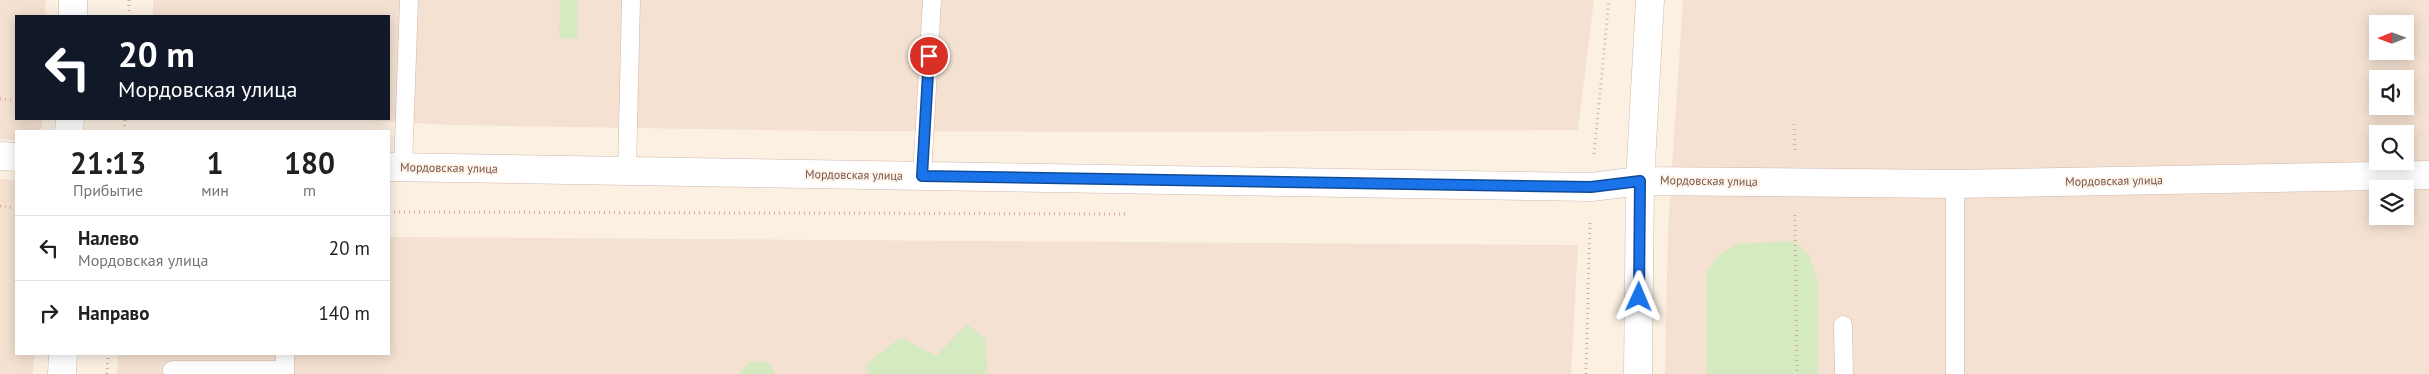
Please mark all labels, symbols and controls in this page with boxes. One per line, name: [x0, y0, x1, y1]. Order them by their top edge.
north arrow: [2369, 15, 2414, 60]
map controls: [2369, 15, 2414, 225]
text: 20 m: [118, 31, 195, 77]
icon: left: [35, 35, 100, 100]
pin: [908, 35, 950, 77]
icon: arrive: [915, 42, 943, 70]
button: sound: [2369, 70, 2414, 115]
text: Мордовская улица: [118, 75, 297, 103]
button: search: [2369, 125, 2414, 170]
text: 21:13: [70, 143, 146, 182]
text: 1: [207, 143, 224, 182]
text: 180: [284, 143, 335, 182]
street label: Мордовская улица: [400, 159, 498, 176]
street label: Мордовская улица: [805, 166, 903, 183]
street label: Мордовская улица: [1660, 172, 1758, 189]
street label: Мордовская улица: [2065, 172, 2163, 189]
text: Прибытие: [73, 180, 143, 200]
text: мин: [201, 180, 229, 200]
text: m: [303, 180, 316, 200]
button: layers: [2369, 180, 2414, 225]
text: Налево: [78, 226, 139, 250]
icon: left: [35, 234, 63, 262]
text: 20 m: [329, 236, 370, 260]
text: Мордовская улица: [78, 250, 208, 270]
position arrow: [1612, 270, 1664, 322]
icon: right: [35, 299, 63, 327]
text: Направо: [78, 301, 149, 325]
text: 140 m: [318, 301, 370, 325]

